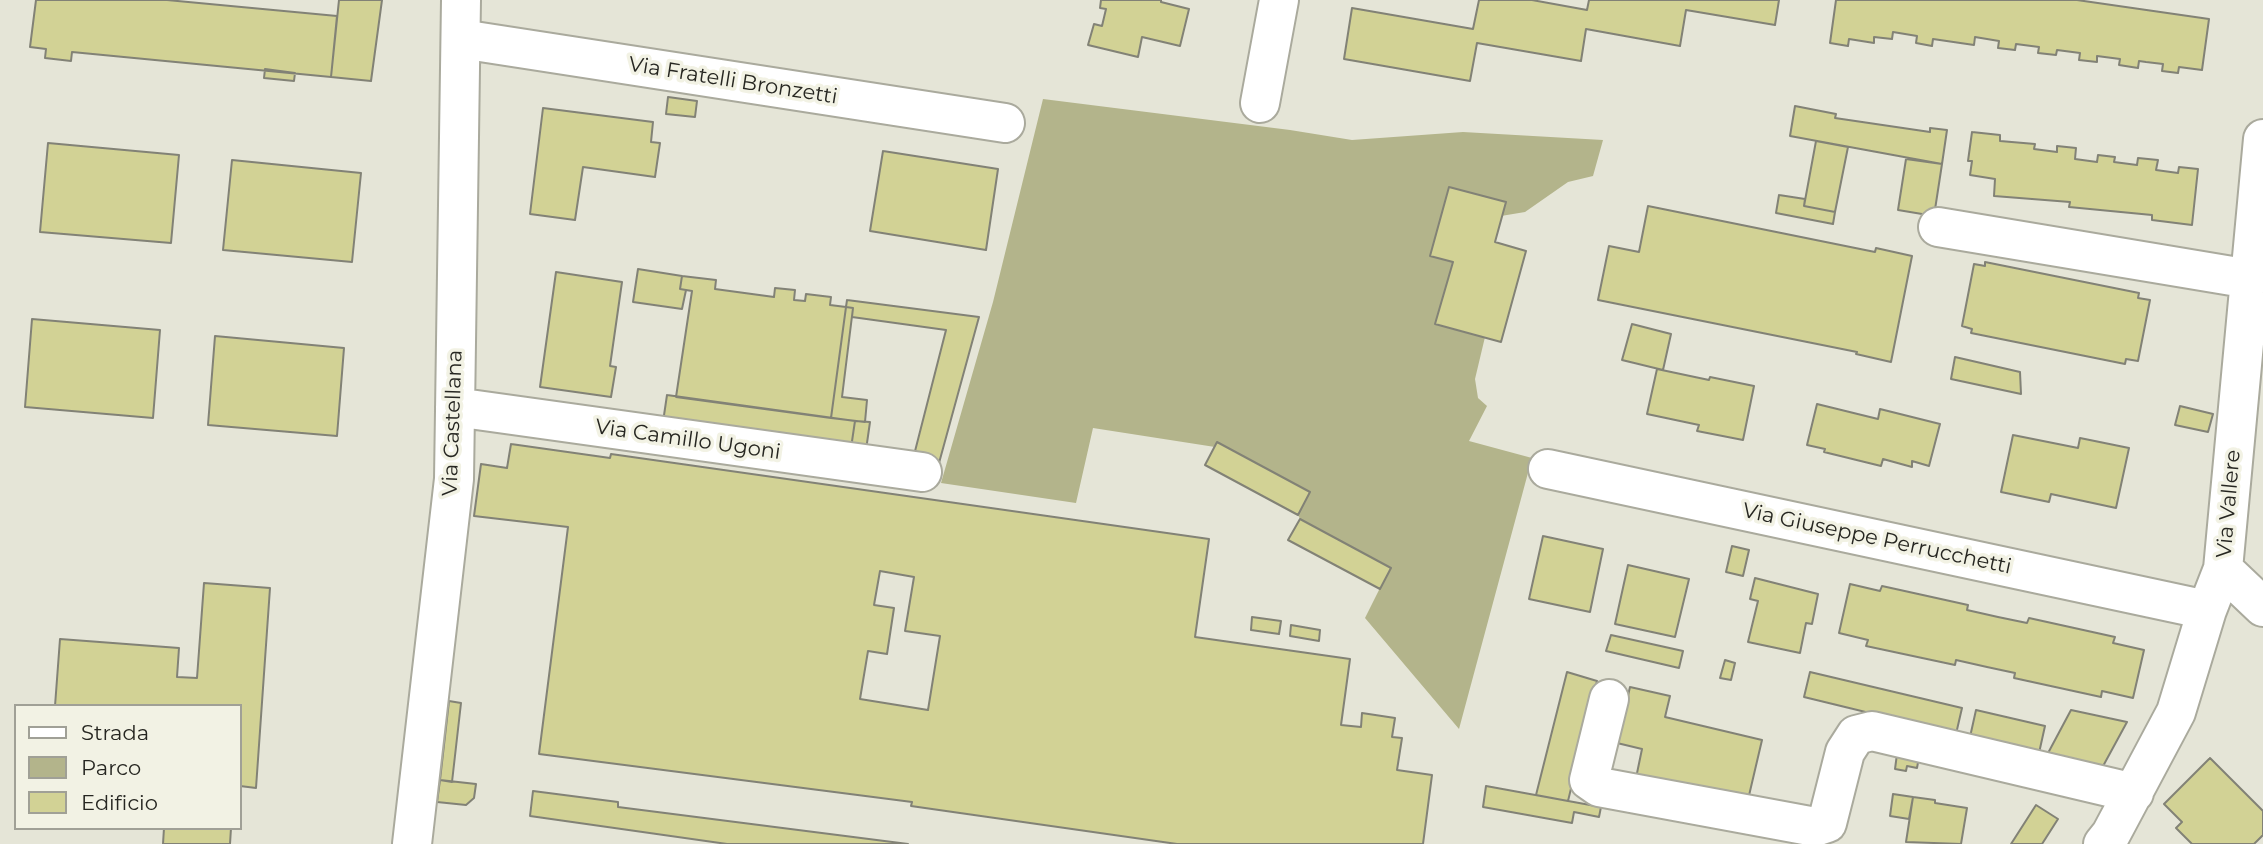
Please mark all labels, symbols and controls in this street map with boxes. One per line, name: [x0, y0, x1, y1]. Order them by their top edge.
street label: Via Fratelli Bronzetti: [627, 52, 839, 110]
street label: Via Castellana: [438, 349, 468, 497]
street label: Via Camillo Ugoni: [594, 415, 782, 465]
street label: Via Vallere: [2212, 449, 2246, 559]
street label: Via Giuseppe Perrucchetti: [1740, 498, 2014, 580]
legend: [14, 704, 242, 830]
text: Strada: [81, 720, 149, 745]
text: Parco: [81, 755, 141, 780]
text: Edificio: [81, 790, 158, 815]

